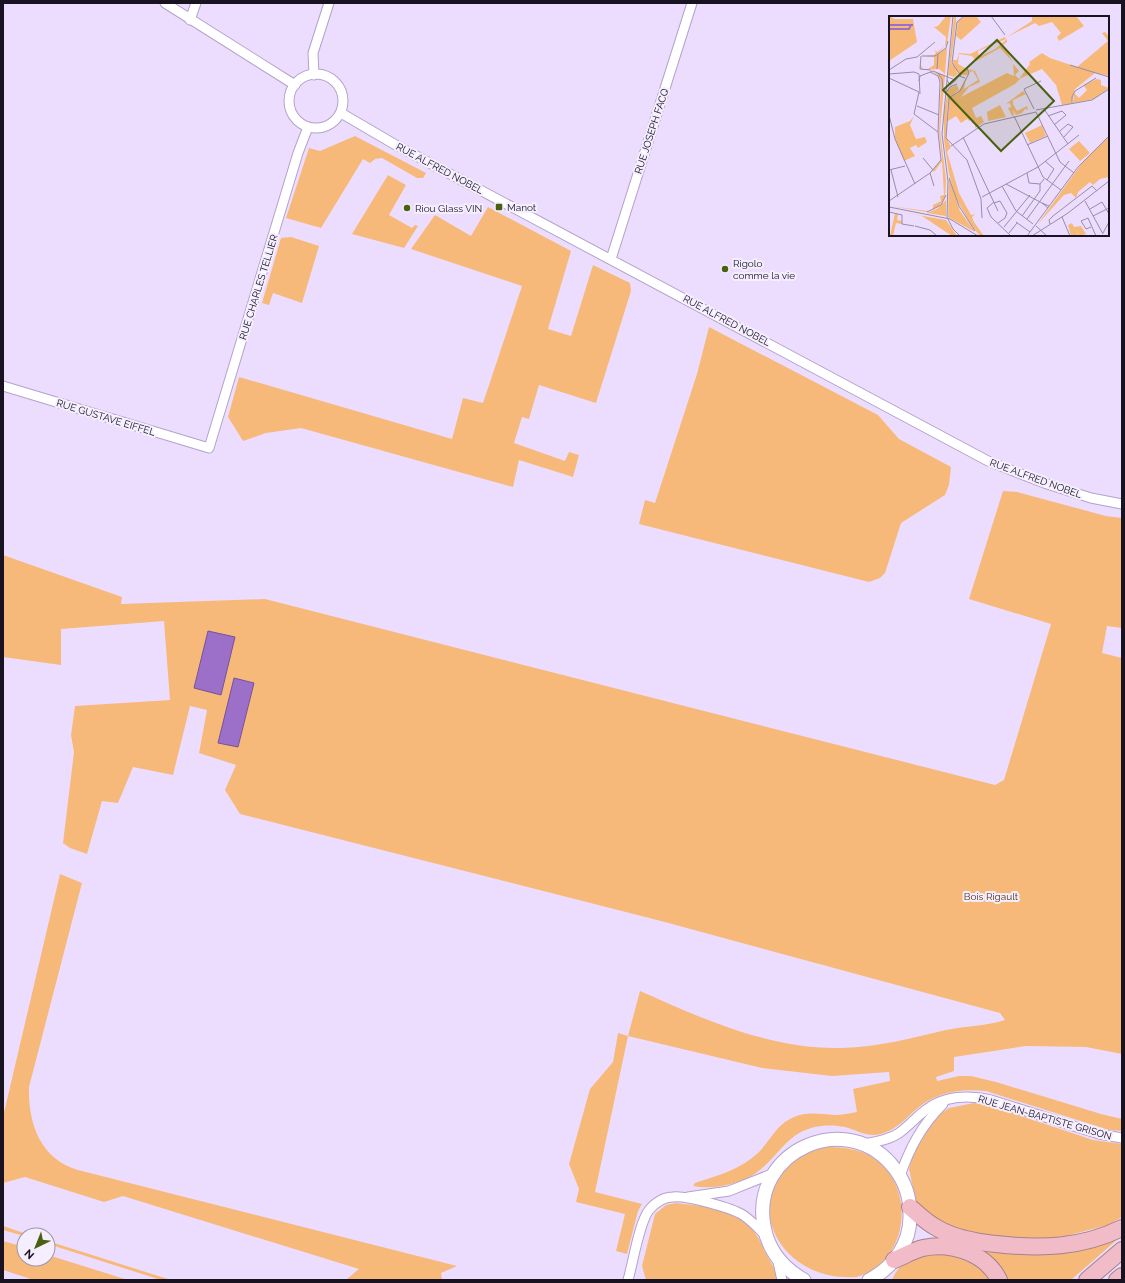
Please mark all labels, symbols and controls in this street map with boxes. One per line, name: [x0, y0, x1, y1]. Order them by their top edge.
inset map: [889, 16, 1109, 236]
street label: RUE JOSEPH FACQ: [632, 87, 671, 175]
street label: RUE ALFRED NOBEL: [394, 141, 485, 196]
marker: Manot: [494, 202, 504, 212]
place label: Manot: [507, 202, 537, 213]
marker: Riou Glass VIN: [402, 203, 412, 213]
place label: Riou Glass VIN: [415, 203, 482, 214]
street label: RUE CHARLES TELLIER: [237, 233, 280, 341]
place label: Rigolo comme la vie: [733, 258, 795, 281]
marker: Rigolo comme la vie: [720, 264, 730, 274]
street label: RUE ALFRED NOBEL: [681, 293, 772, 348]
street label: RUE GUSTAVE EIFFEL: [55, 397, 157, 438]
street label: RUE ALFRED NOBEL: [988, 457, 1083, 500]
park label: Bois Rigault: [964, 891, 1019, 902]
street label: RUE JEAN-BAPTISTE GRISON: [977, 1093, 1113, 1142]
north arrow: [16, 1227, 56, 1267]
text: N: [22, 1246, 37, 1262]

